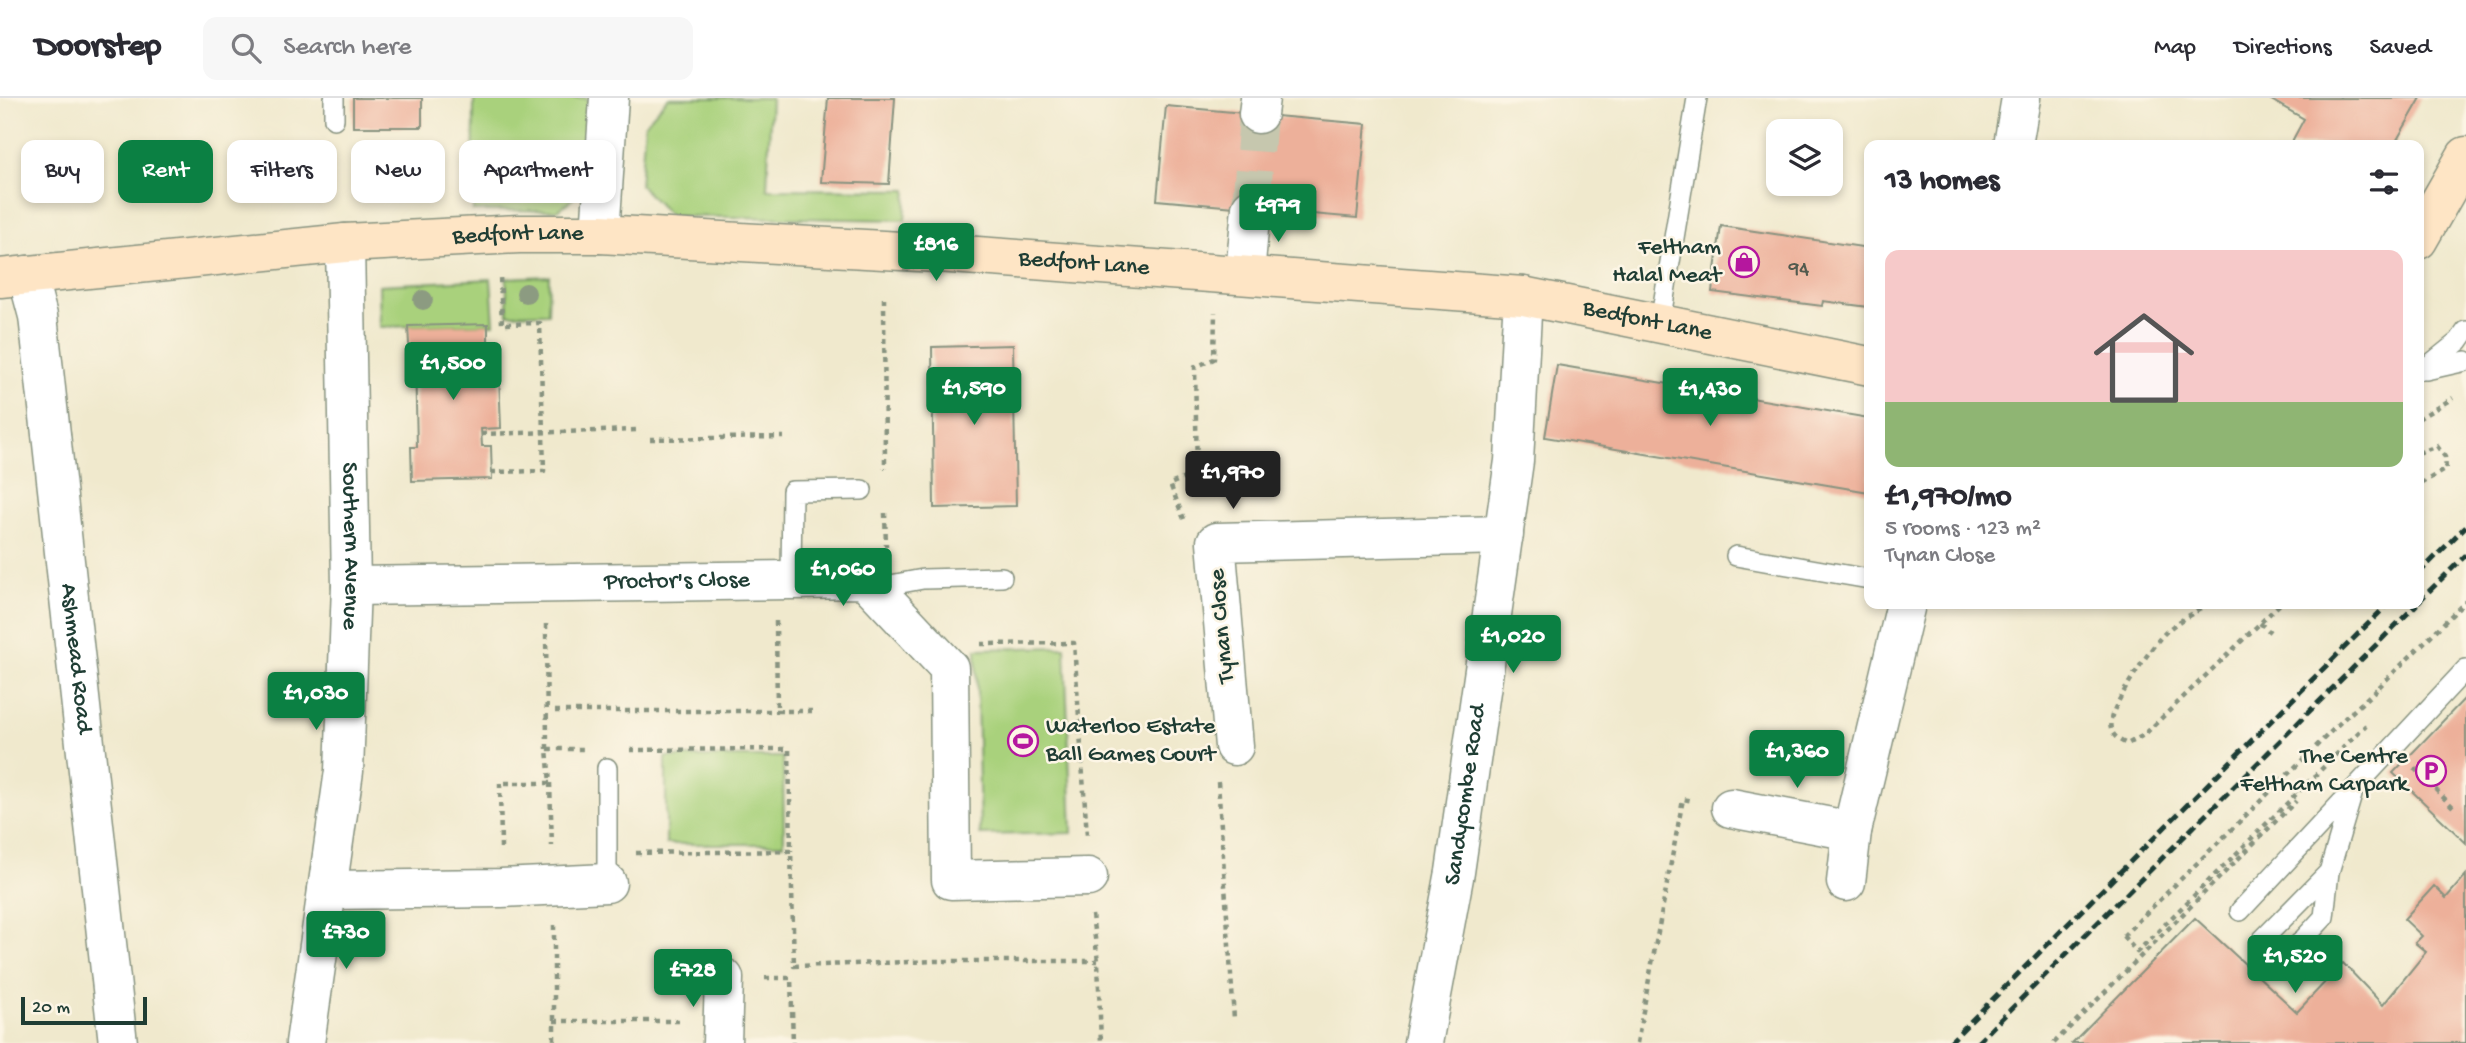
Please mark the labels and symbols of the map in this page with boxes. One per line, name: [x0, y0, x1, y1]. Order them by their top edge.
pin: £979: [1237, 184, 1319, 244]
street label: Bedfont Lane: [451, 219, 584, 252]
pin: £816: [895, 223, 977, 283]
place label: Feltham Halal Meat: [1612, 234, 1723, 291]
street label: Bedfont Lane: [1016, 244, 1151, 283]
shop icon: Feltham Halal Meat: [1727, 245, 1761, 279]
house number: 94: [1788, 258, 1809, 283]
street label: Bedfont Lane: [1579, 294, 1715, 349]
pin: £1,500: [396, 342, 510, 402]
pin: £1,590: [917, 368, 1031, 427]
pin: £1,430: [1653, 368, 1767, 428]
pin: £1,970: [1176, 452, 1290, 511]
street label: Southern Avenue: [334, 462, 366, 631]
pin: £1,060: [786, 548, 900, 608]
street label: Proctor's Close: [603, 566, 751, 597]
street label: Tynan Close: [1203, 567, 1243, 686]
street label: Ashmead Road: [53, 582, 99, 737]
pin: £1,020: [1456, 616, 1570, 675]
pin: £1,030: [259, 672, 373, 732]
street label: Sandycombe Road: [1438, 700, 1494, 888]
place label: Waterloo Estate Ball Games Court: [1045, 713, 1217, 770]
sports icon: Waterloo Estate Ball Games Court: [1006, 724, 1040, 758]
pin: £1,360: [1740, 730, 1854, 790]
place label: The Centre Feltham Carpark: [2239, 743, 2410, 800]
parking icon: The Centre Feltham Carpark: [2414, 754, 2448, 788]
pin: £730: [305, 912, 387, 971]
pin: £1,520: [2238, 936, 2352, 995]
pin: £728: [652, 950, 734, 1009]
scale bar: [21, 994, 147, 1026]

